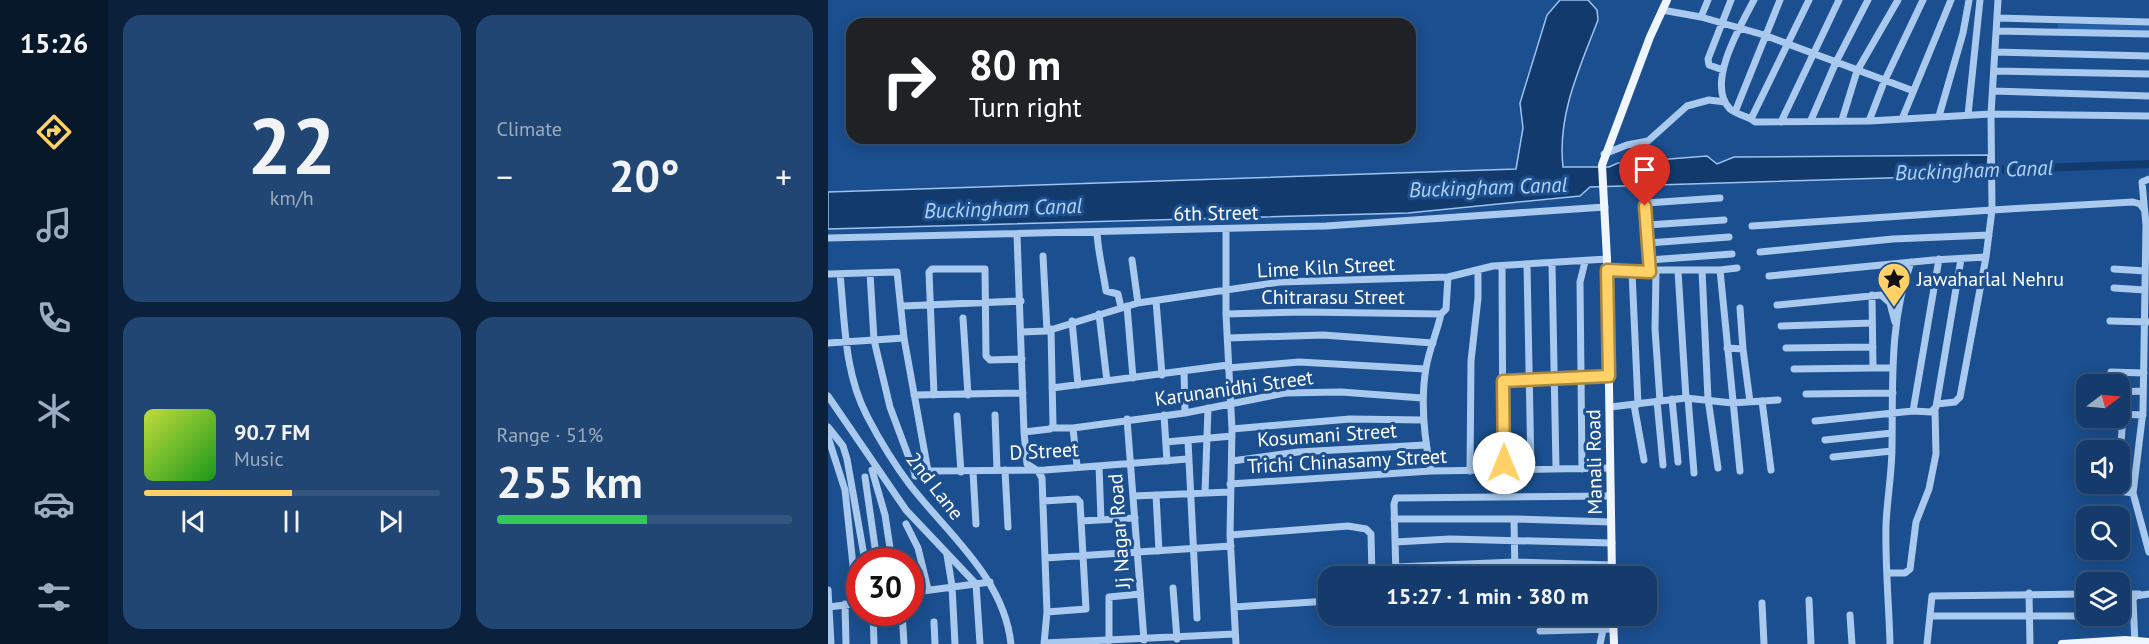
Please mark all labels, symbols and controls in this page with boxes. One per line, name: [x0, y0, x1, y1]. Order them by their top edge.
text: 15:26: [20, 26, 88, 60]
text: 80 m: [969, 37, 1061, 92]
icon: right: [870, 42, 948, 120]
text: Turn right: [969, 90, 1082, 124]
text: 22: [248, 95, 336, 196]
icon: directions: [33, 111, 75, 153]
text: Climate: [497, 116, 562, 142]
pin: [1619, 144, 1670, 206]
text: 20°: [609, 146, 680, 204]
icon: arrive: [1628, 153, 1661, 186]
water label: Buckingham Canal: [1894, 154, 2054, 186]
text: −: [497, 155, 513, 198]
text: +: [775, 155, 792, 198]
water label: Buckingham Canal: [1408, 171, 1568, 203]
text: km/h: [270, 185, 314, 211]
water label: Buckingham Canal: [923, 192, 1083, 224]
street label: 6th Street: [1173, 199, 1259, 227]
icon: music: [33, 204, 75, 246]
street label: Lime Kiln Street: [1256, 250, 1396, 284]
place icon: Jawaharlal Nehru: [1876, 261, 1912, 308]
place label: Jawaharlal Nehru: [1916, 266, 2064, 292]
street label: Chitrarasu Street: [1261, 284, 1405, 310]
icon: phone: [33, 297, 75, 339]
street label: Karunanidhi Street: [1153, 364, 1315, 412]
north arrow: [2076, 374, 2130, 428]
map controls: [2076, 374, 2130, 626]
icon: climate: [33, 390, 75, 432]
street label: Manali Road: [1580, 409, 1608, 515]
street label: Kosumani Street: [1256, 417, 1398, 453]
text: 90.7 FM: [234, 418, 310, 446]
text: Range · 51%: [497, 422, 603, 448]
position arrow: [1472, 431, 1536, 495]
street label: D Street: [1009, 436, 1080, 466]
button: sound: [2076, 440, 2130, 494]
street label: Trichi Chinasamy Street: [1246, 443, 1448, 479]
text: Music: [234, 446, 283, 472]
street label: 2nd Lane: [900, 447, 970, 525]
text: 255 km: [497, 452, 643, 510]
street label: Jj Nagar Road: [1102, 473, 1136, 590]
icon: car: [33, 483, 75, 525]
icon: previous: [177, 505, 210, 538]
icon: pause: [275, 505, 308, 538]
icon: next: [374, 505, 407, 538]
button: search: [2076, 506, 2130, 560]
speed limit sign: 30: [846, 548, 924, 626]
button: layers: [2076, 572, 2130, 626]
icon: filters: [33, 576, 75, 618]
text: 15:27 · 1 min · 380 m: [1386, 582, 1589, 610]

